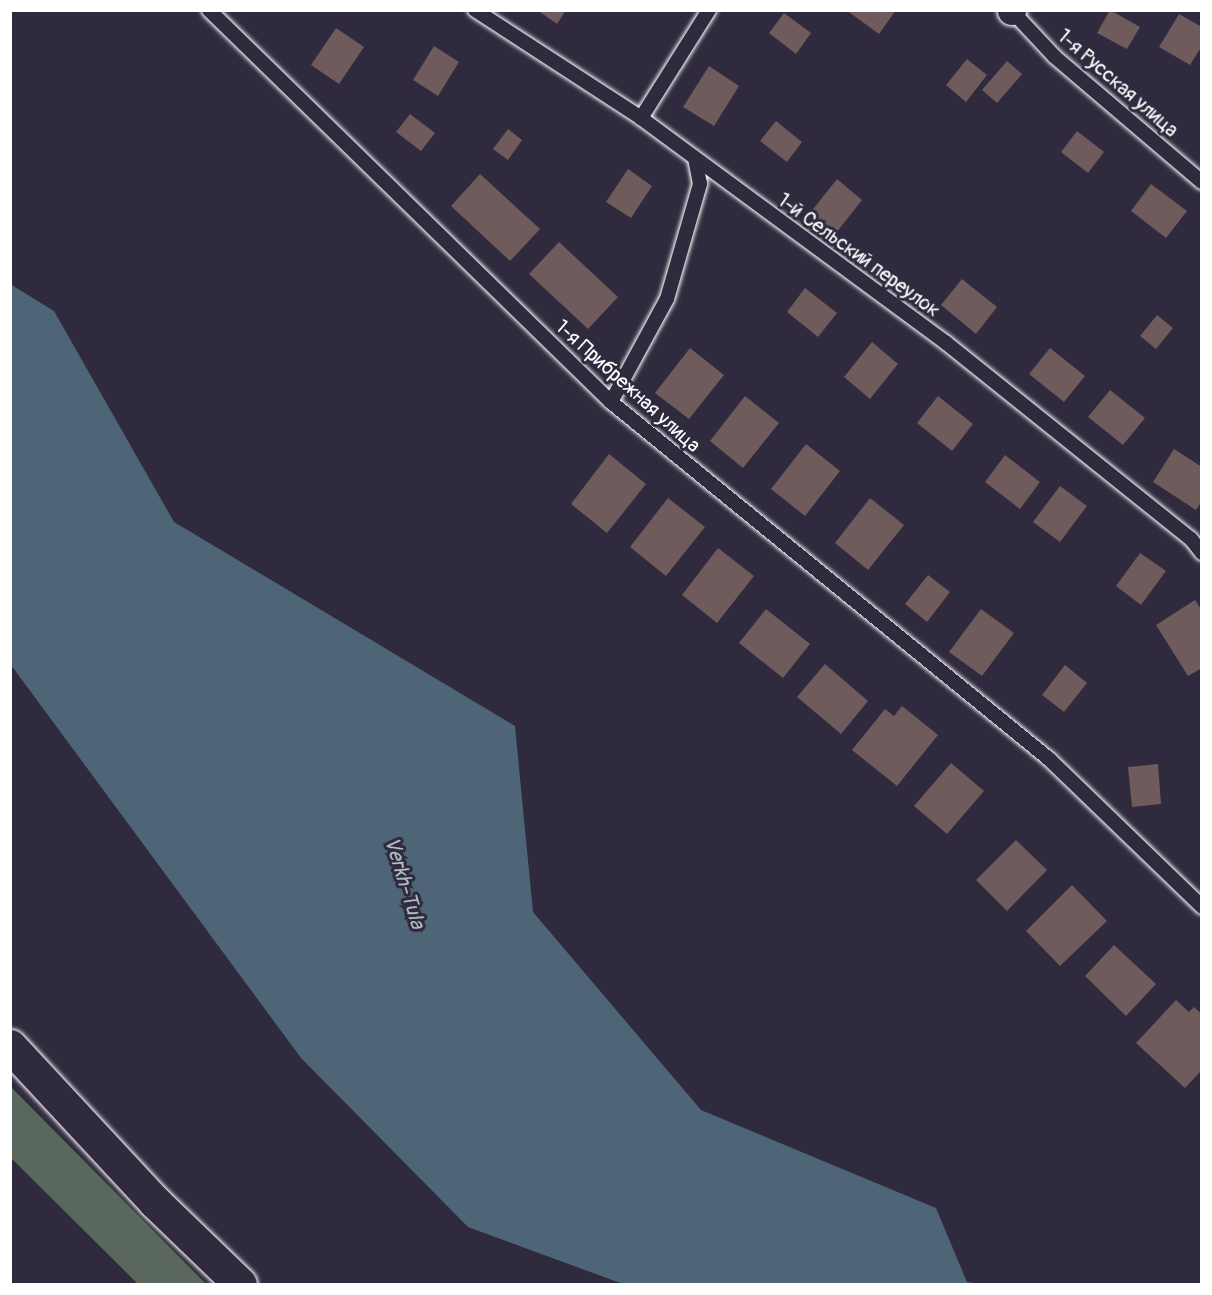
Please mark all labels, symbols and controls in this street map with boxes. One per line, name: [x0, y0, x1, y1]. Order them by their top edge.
street label: 1-я Русская улица: [1053, 24, 1183, 142]
street label: 1-й Сельский переулок: [773, 188, 945, 322]
street label: 1-я Прибрежная улица: [551, 315, 705, 457]
water label: Verkh-Tula: [378, 834, 430, 932]

